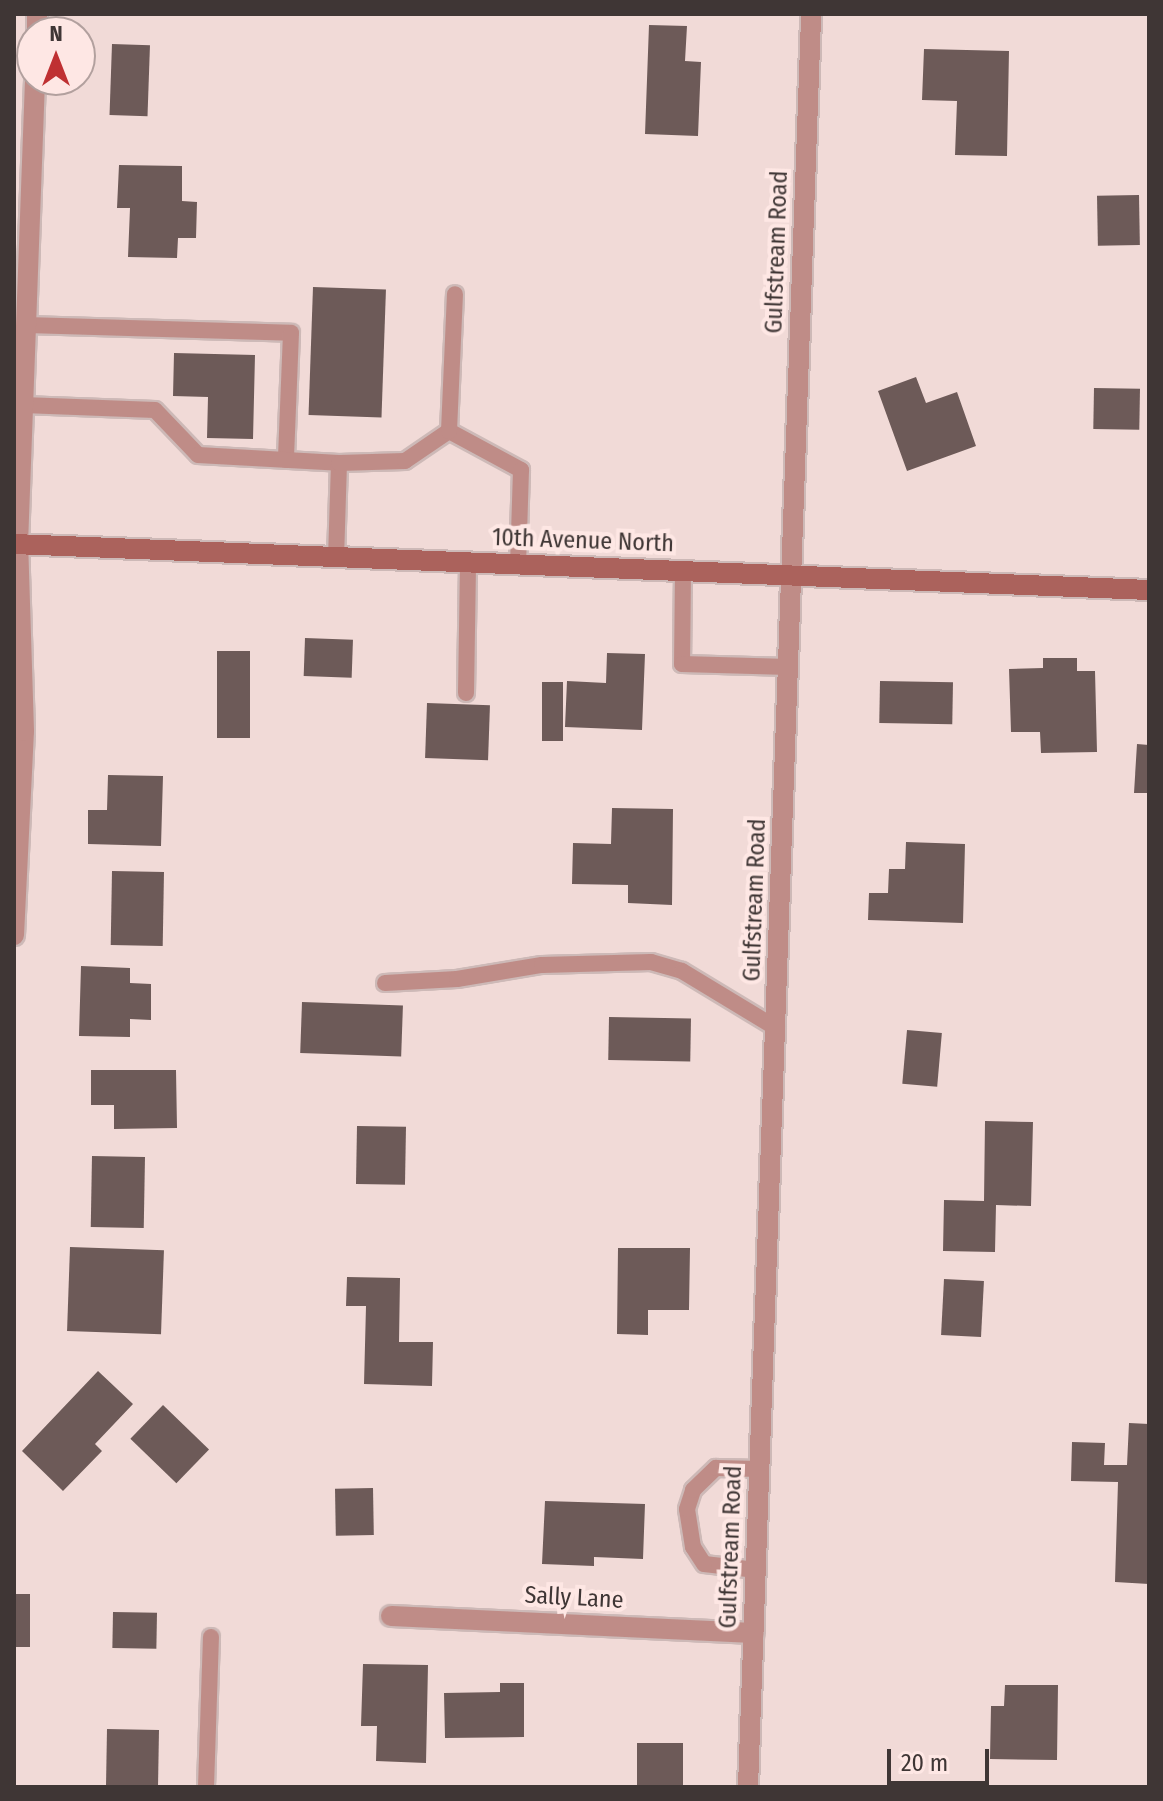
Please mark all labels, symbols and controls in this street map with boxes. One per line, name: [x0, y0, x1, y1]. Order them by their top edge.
north arrow: [16, 16, 96, 96]
text: N: [49, 20, 63, 47]
street label: Gulfstream Road: [760, 170, 794, 334]
street label: 10th Avenue North: [492, 523, 674, 559]
street label: Gulfstream Road: [738, 818, 772, 982]
street label: Gulfstream Road: [714, 1465, 748, 1629]
street label: Sally Lane: [524, 1581, 624, 1615]
scale bar: [891, 1733, 993, 1783]
text: 20 m: [901, 1749, 948, 1777]

